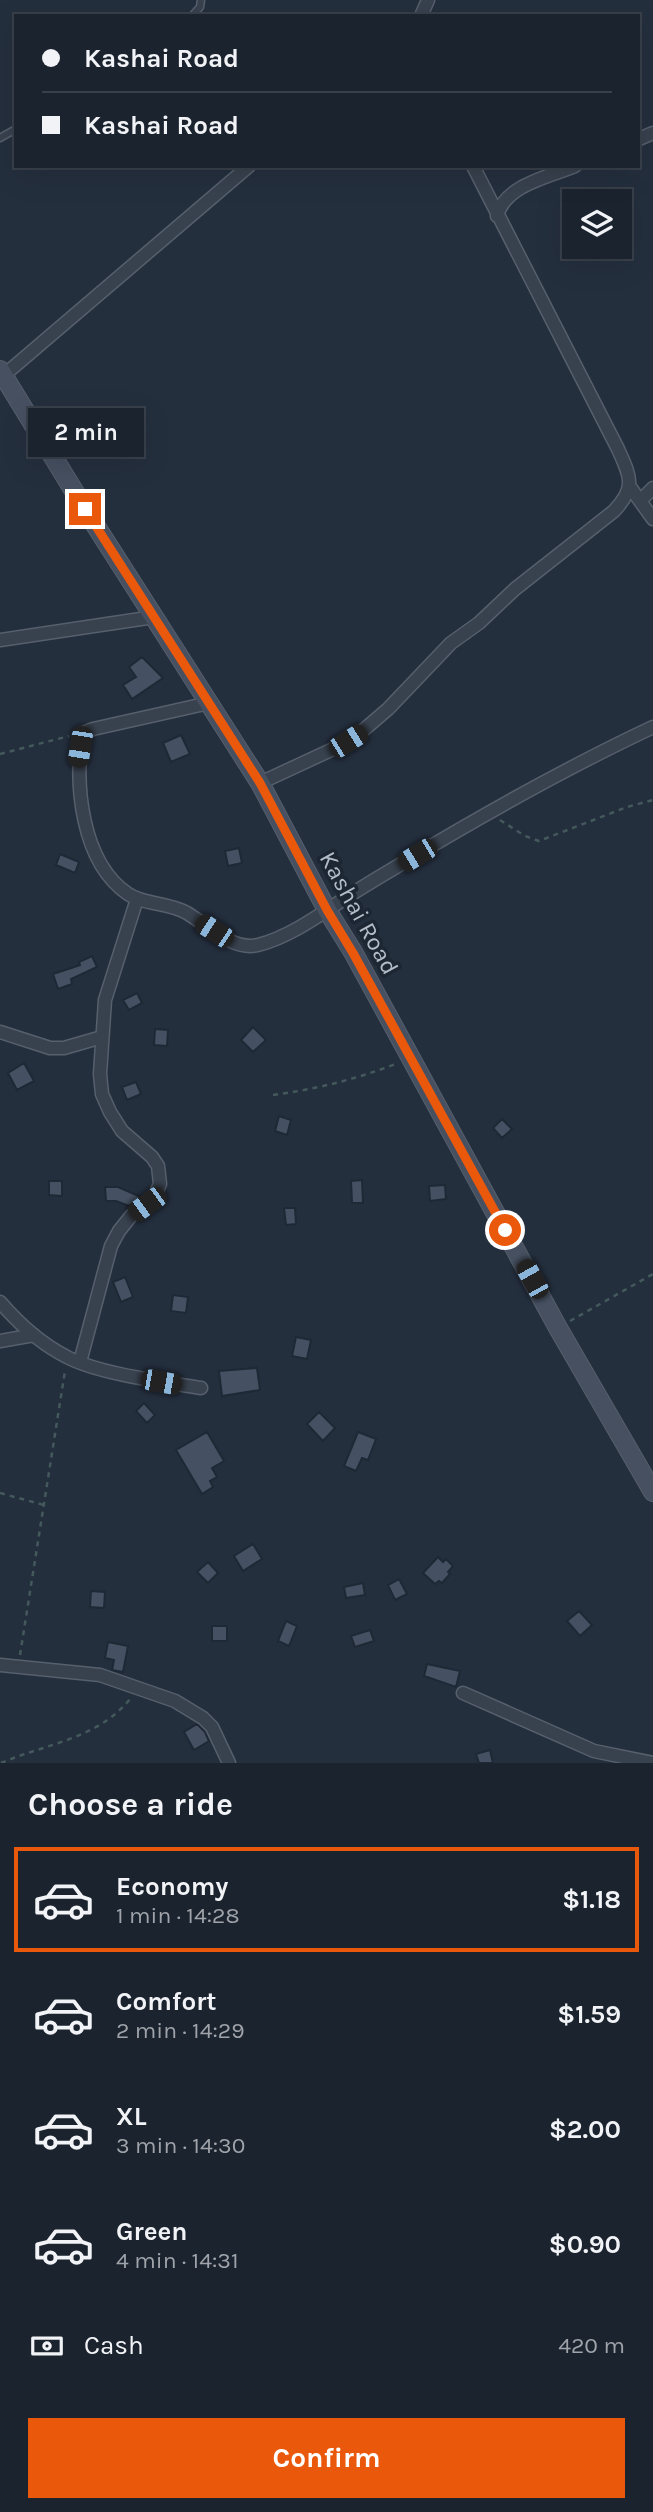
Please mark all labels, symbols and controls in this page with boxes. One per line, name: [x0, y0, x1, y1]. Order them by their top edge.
text: Kashai Road: [84, 43, 239, 74]
text: Kashai Road: [84, 110, 239, 141]
map controls: [562, 189, 632, 259]
button: layers: [562, 189, 632, 259]
callout: 2 min: [27, 407, 143, 456]
text: 2 min: [54, 419, 118, 446]
route end: [69, 493, 101, 525]
car: [325, 721, 372, 761]
car: [67, 725, 94, 769]
car: [394, 835, 441, 875]
street label: Kashai Road: [314, 847, 404, 979]
car: [191, 911, 238, 951]
car: [124, 1183, 171, 1225]
route start: [489, 1214, 521, 1246]
car: [513, 1256, 552, 1302]
car: [139, 1368, 184, 1396]
text: Choose a ride: [28, 1786, 233, 1823]
icon: car: [32, 1868, 95, 1931]
text: Economy: [116, 1871, 228, 1902]
text: $1.18: [562, 1884, 621, 1915]
text: 1 min · 14:28: [116, 1902, 240, 1929]
icon: car: [32, 1983, 95, 2046]
text: Comfort: [116, 1986, 217, 2017]
text: $1.59: [557, 1999, 621, 2030]
text: 2 min · 14:29: [116, 2017, 245, 2044]
icon: car: [32, 2098, 95, 2161]
text: XL: [116, 2101, 147, 2132]
text: $2.00: [549, 2114, 621, 2145]
text: 3 min · 14:30: [116, 2132, 245, 2159]
icon: car: [32, 2213, 95, 2276]
text: Green: [116, 2216, 188, 2247]
text: $0.90: [549, 2229, 621, 2260]
text: 4 min · 14:31: [116, 2247, 239, 2274]
icon: cash: [28, 2327, 66, 2365]
text: Cash: [84, 2330, 144, 2361]
text: 420 m: [558, 2332, 625, 2359]
button: Confirm: [28, 2418, 625, 2498]

